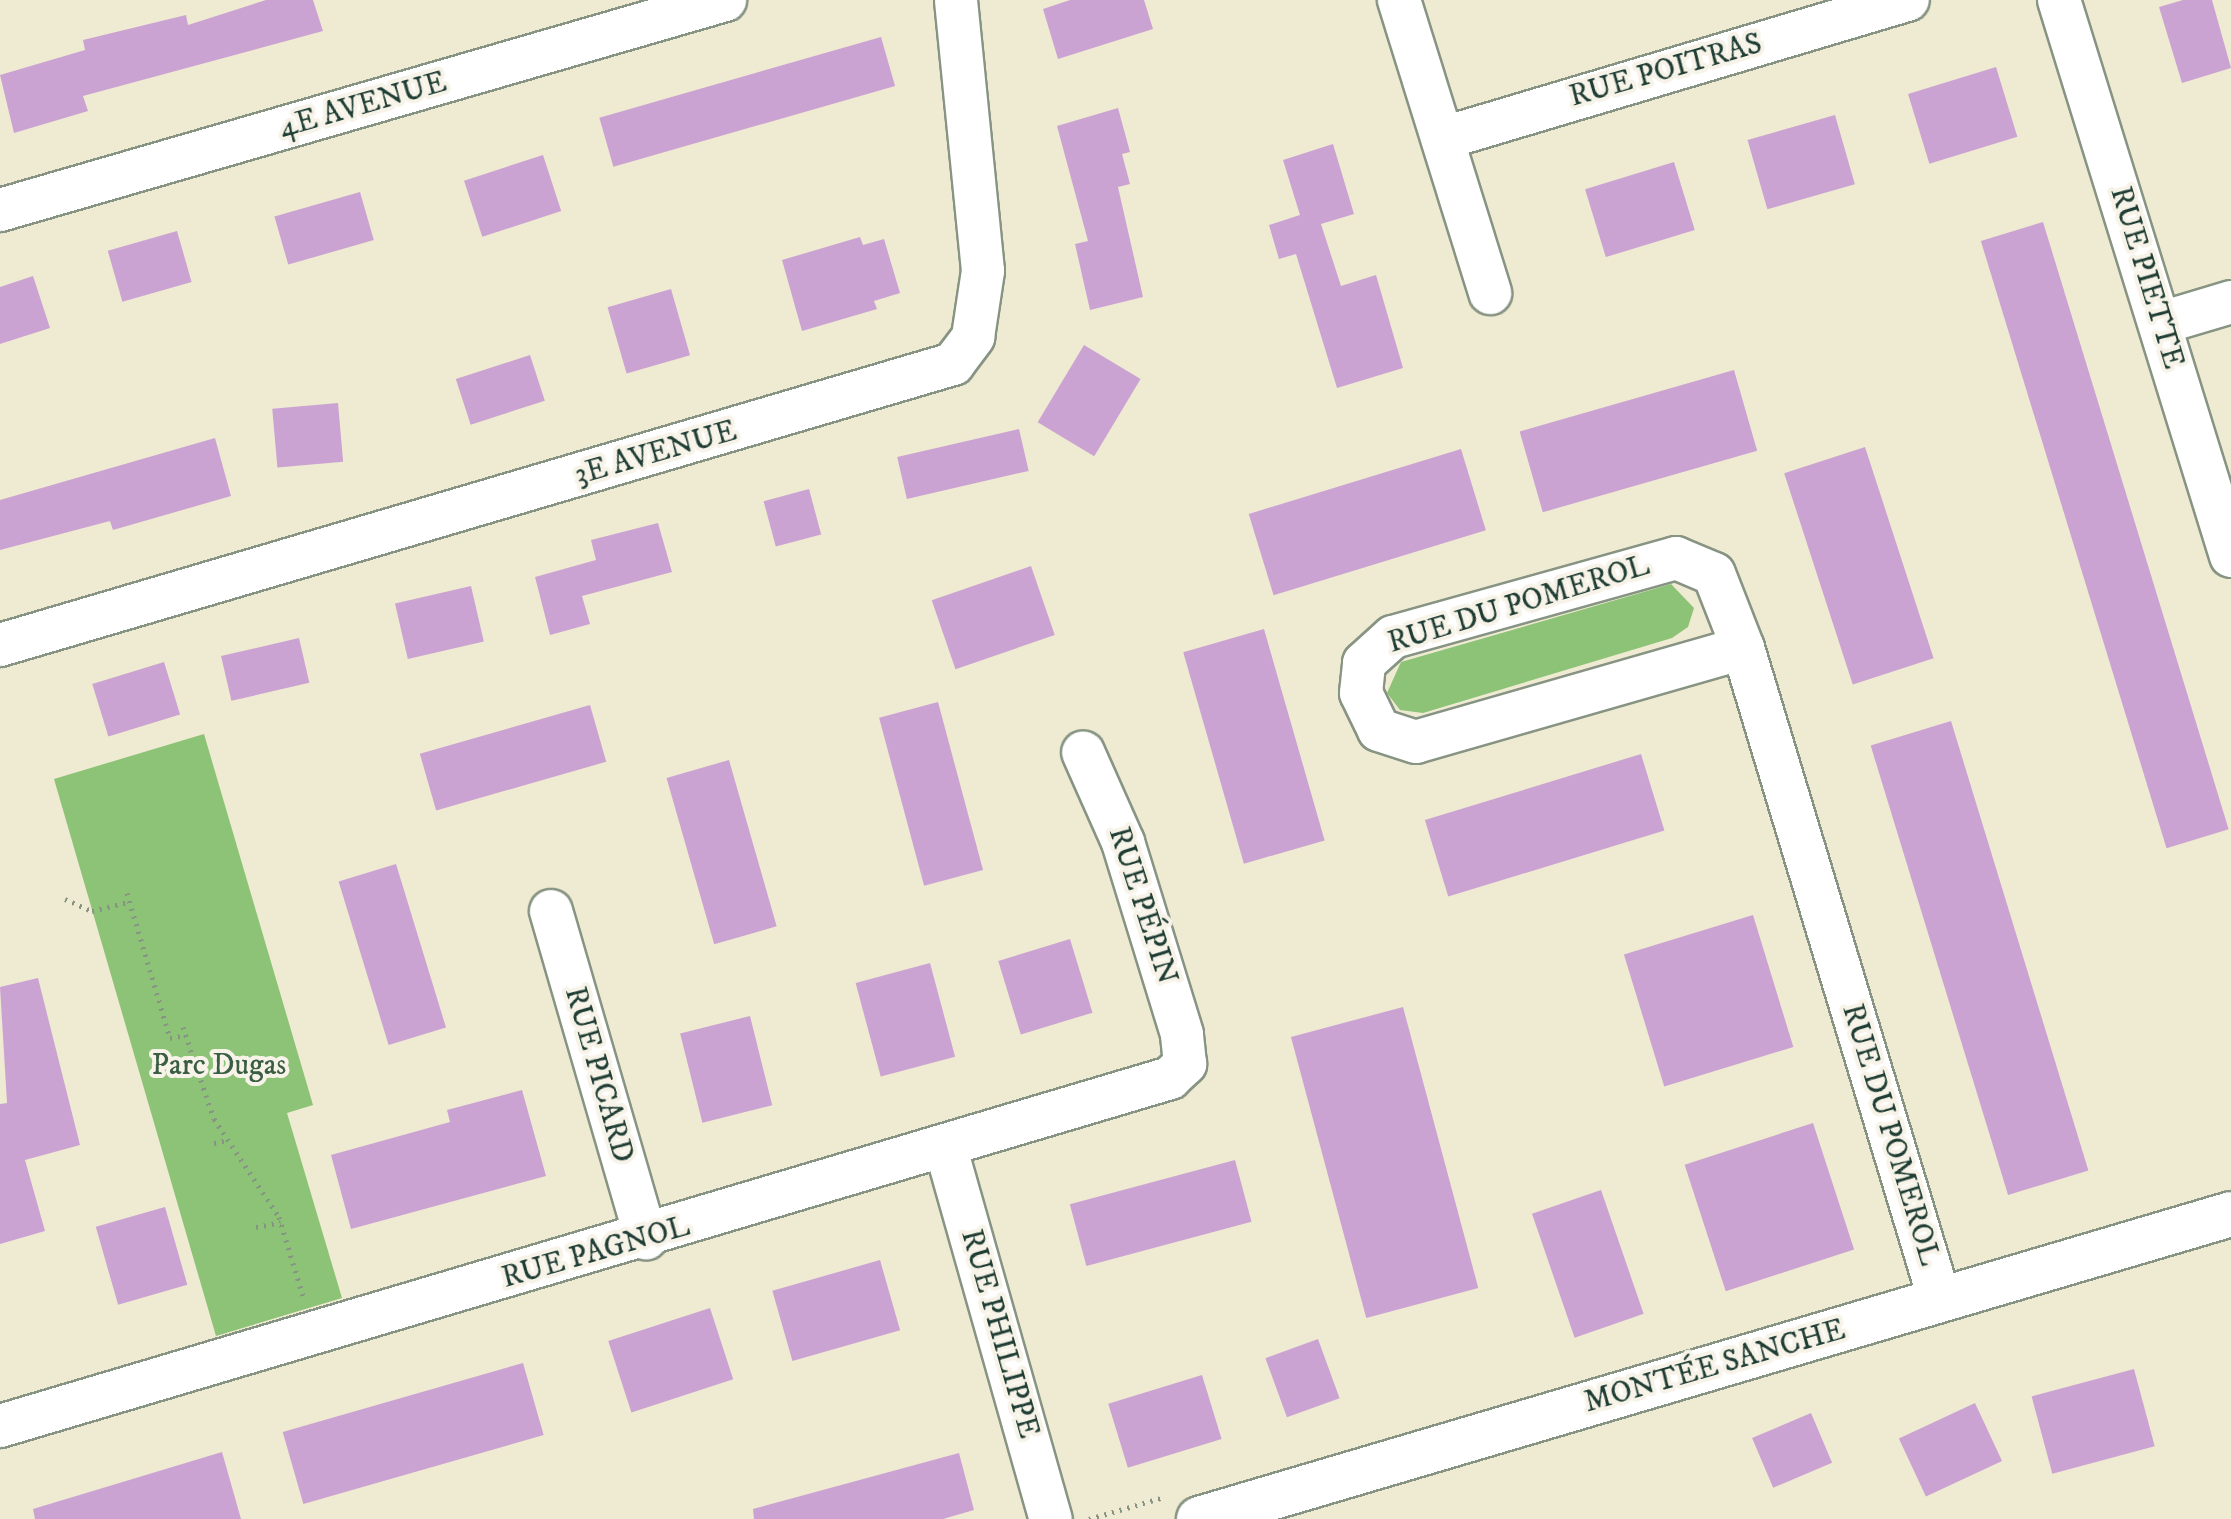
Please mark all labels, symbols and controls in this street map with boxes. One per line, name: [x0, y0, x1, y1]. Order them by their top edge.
street label: RUE POITRAS: [1566, 26, 1766, 116]
street label: 4E AVENUE: [275, 65, 451, 147]
street label: RUE PIETTE: [2101, 183, 2191, 373]
street label: 3E AVENUE: [571, 414, 741, 494]
street label: RUE DU POMEROL: [1384, 548, 1654, 662]
street label: RUE PÉPIN: [1100, 823, 1184, 989]
street label: RUE PICARD: [556, 983, 640, 1167]
street label: RUE DU POMEROL: [1833, 1000, 1947, 1270]
park label: Parc Dugas: [152, 1048, 286, 1084]
street label: RUE PAGNOL: [498, 1209, 694, 1297]
street label: RUE PHILIPPE: [952, 1226, 1046, 1442]
street label: MONTÉE SANCHE: [1580, 1313, 1850, 1421]

